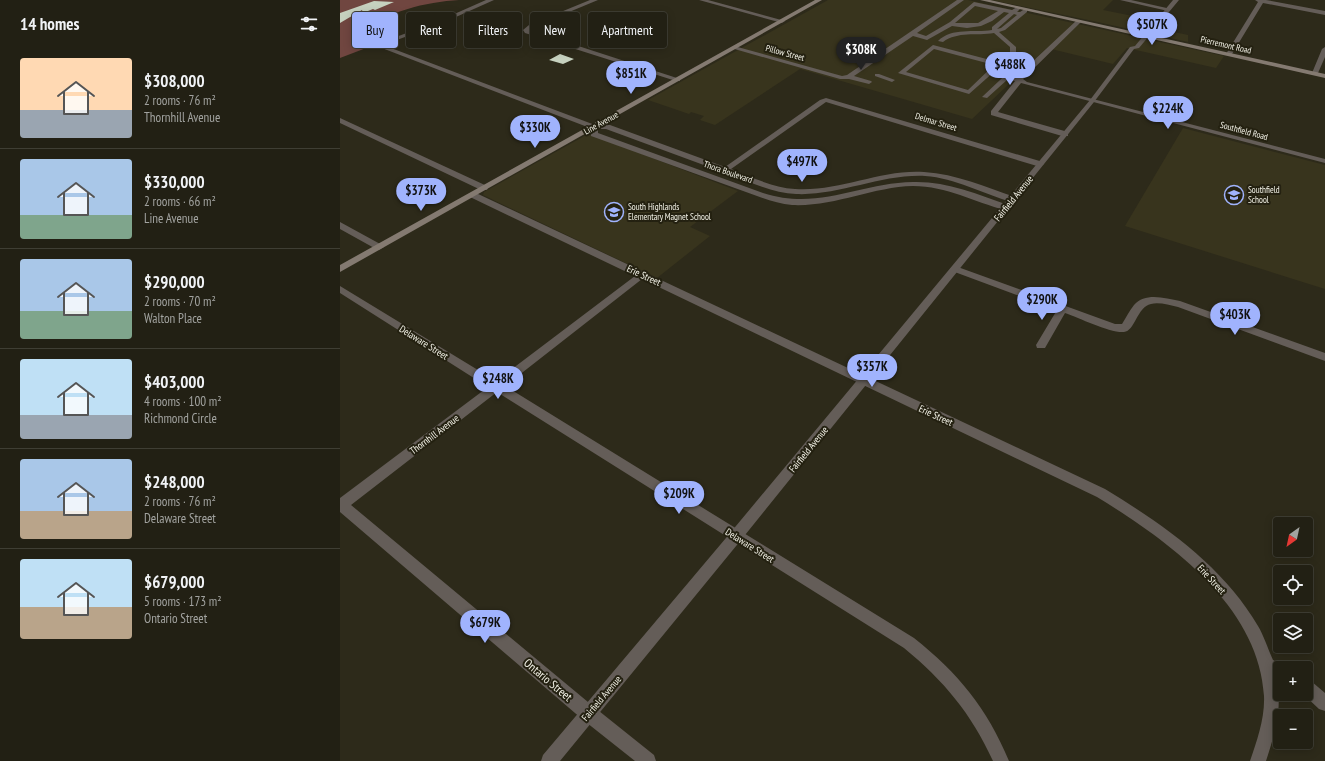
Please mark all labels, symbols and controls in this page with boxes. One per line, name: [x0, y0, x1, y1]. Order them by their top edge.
chip: Buy: [352, 12, 398, 48]
chip: Rent: [406, 12, 456, 48]
chip: Filters: [464, 12, 522, 48]
chip: New: [530, 12, 580, 48]
chip: Apartment: [588, 12, 667, 48]
pin: $507K: [1124, 12, 1180, 46]
text: 14 homes: [20, 13, 79, 35]
icon: filters: [298, 13, 320, 35]
text: $507K: [1136, 16, 1168, 33]
street label: Pierremont Road: [1200, 33, 1253, 56]
pin: $308K: [833, 37, 889, 71]
text: $308K: [845, 41, 877, 58]
street label: Pillow Street: [765, 42, 806, 63]
pin: $488K: [982, 52, 1038, 86]
text: $488K: [994, 56, 1026, 73]
pin: $851K: [603, 61, 659, 95]
text: $851K: [615, 65, 647, 82]
text: $308,000: [144, 70, 205, 92]
icon: home: [52, 74, 100, 122]
text: 2 rooms · 76 m²: [144, 92, 216, 109]
pin: $224K: [1140, 96, 1196, 130]
text: $224K: [1152, 100, 1184, 117]
street label: Line Avenue: [582, 108, 620, 137]
text: Thornhill Avenue: [144, 109, 220, 126]
street label: Delmar Street: [914, 110, 959, 133]
pin: $330K: [507, 115, 563, 149]
text: $330K: [519, 119, 551, 136]
street label: Southfield Road: [1219, 119, 1269, 142]
pin: $497K: [774, 149, 830, 183]
text: $497K: [786, 153, 818, 170]
street label: Thora Boulevard: [702, 158, 754, 185]
text: $330,000: [144, 171, 205, 193]
street label: Fairfield Avenue: [991, 173, 1036, 224]
icon: home: [52, 175, 100, 223]
pin: $373K: [393, 178, 449, 212]
text: $373K: [405, 182, 437, 199]
school or university icon: Southfield School: [1223, 184, 1245, 206]
place label: Southfield School: [1248, 184, 1280, 205]
text: 2 rooms · 66 m²: [144, 193, 216, 210]
school or university icon: South Highlands Elementary Magnet School: [603, 201, 625, 223]
place label: South Highlands Elementary Magnet School: [628, 201, 712, 222]
text: Line Avenue: [144, 210, 199, 227]
street label: Erie Street: [625, 262, 663, 289]
text: $290,000: [144, 271, 205, 293]
icon: home: [52, 275, 100, 323]
pin: $290K: [1014, 287, 1070, 321]
text: $290K: [1026, 291, 1058, 308]
text: 2 rooms · 70 m²: [144, 293, 216, 310]
pin: $403K: [1207, 302, 1263, 336]
text: $403K: [1219, 306, 1251, 323]
text: Walton Place: [144, 310, 202, 327]
street label: Delaware Street: [397, 322, 451, 363]
pin: $357K: [844, 354, 900, 388]
text: $357K: [856, 358, 888, 375]
pin: $248K: [470, 366, 526, 400]
text: $248K: [482, 370, 514, 387]
text: $403,000: [144, 371, 205, 393]
icon: home: [52, 375, 100, 423]
text: 4 rooms · 100 m²: [144, 393, 222, 410]
street label: Erie Street: [917, 402, 955, 429]
text: Richmond Circle: [144, 410, 217, 427]
street label: Thornhill Avenue: [407, 412, 462, 457]
street label: Fairfield Avenue: [786, 424, 831, 475]
text: $248,000: [144, 471, 205, 493]
icon: home: [52, 475, 100, 523]
pin: $209K: [651, 481, 707, 515]
text: $209K: [663, 485, 695, 502]
text: 2 rooms · 76 m²: [144, 493, 216, 510]
text: Delaware Street: [144, 510, 216, 527]
north arrow: [1273, 517, 1313, 557]
map controls: [1273, 517, 1313, 749]
street label: Delaware Street: [723, 525, 777, 566]
street label: Erie Street: [1195, 562, 1229, 597]
button: locate: [1273, 565, 1313, 605]
text: $679,000: [144, 571, 205, 593]
icon: home: [52, 575, 100, 623]
text: 5 rooms · 173 m²: [144, 593, 222, 610]
text: Ontario Street: [144, 610, 207, 627]
pin: $679K: [457, 610, 513, 644]
button: layers: [1273, 613, 1313, 653]
text: $679K: [469, 614, 501, 631]
street label: Ontario Street: [521, 655, 576, 705]
button: +: [1273, 661, 1313, 701]
street label: Fairfield Avenue: [579, 673, 624, 724]
button: −: [1273, 709, 1313, 749]

